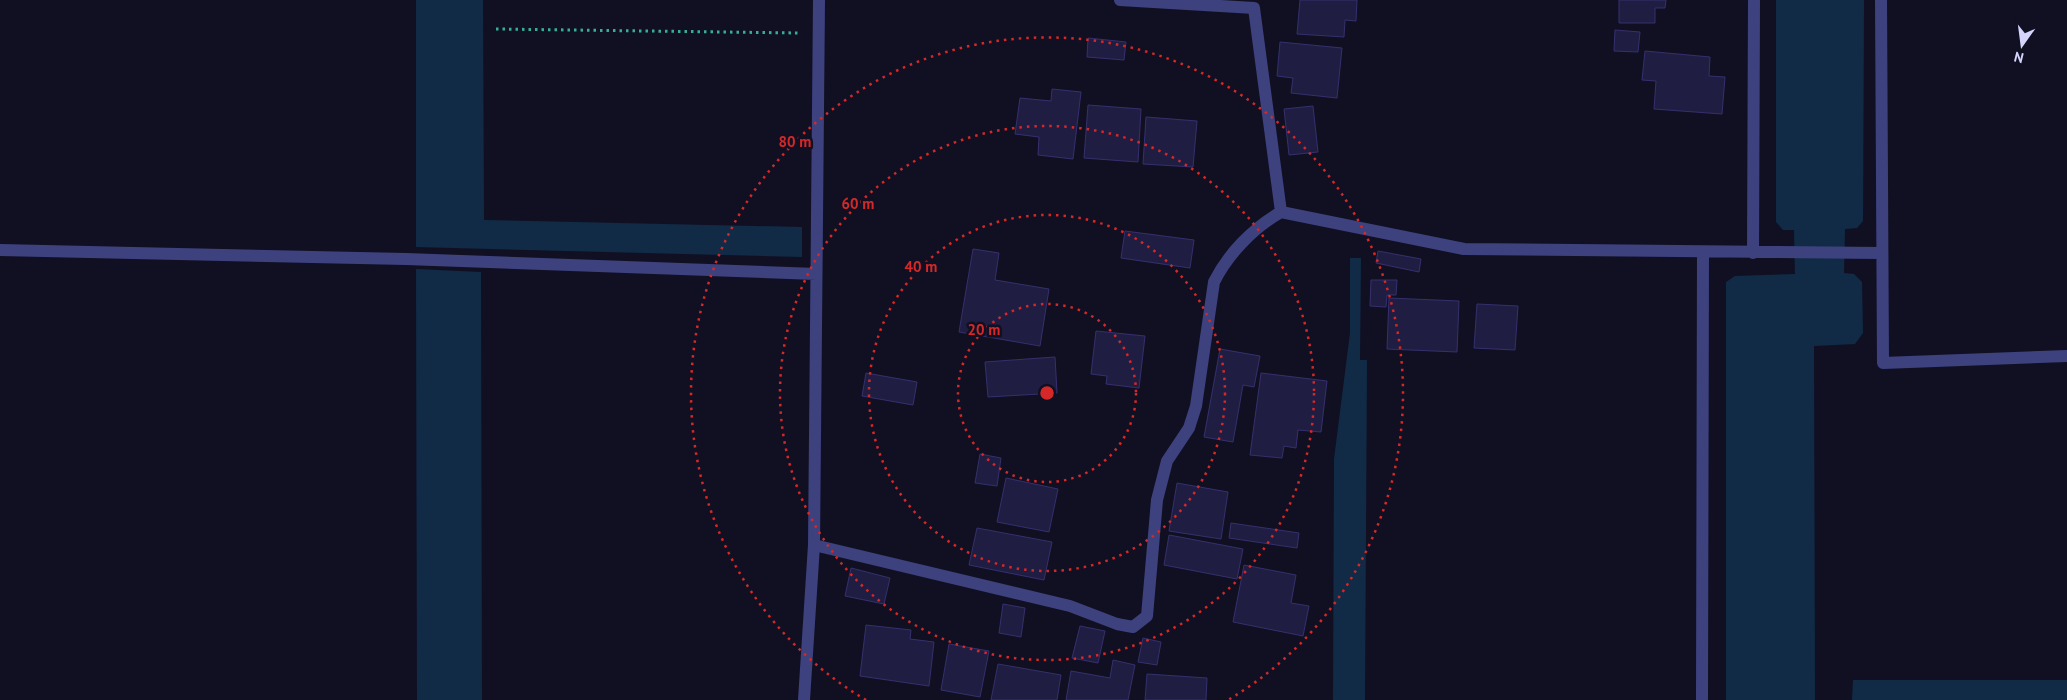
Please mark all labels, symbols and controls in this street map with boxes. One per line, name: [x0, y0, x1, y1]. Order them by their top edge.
north arrow: [1997, 20, 2047, 70]
text: N: [2012, 48, 2025, 67]
text: 80 m: [779, 132, 811, 151]
text: 60 m: [842, 194, 874, 213]
text: 40 m: [905, 257, 937, 276]
text: 20 m: [968, 320, 1000, 339]
centre of rings: [1038, 384, 1056, 402]

